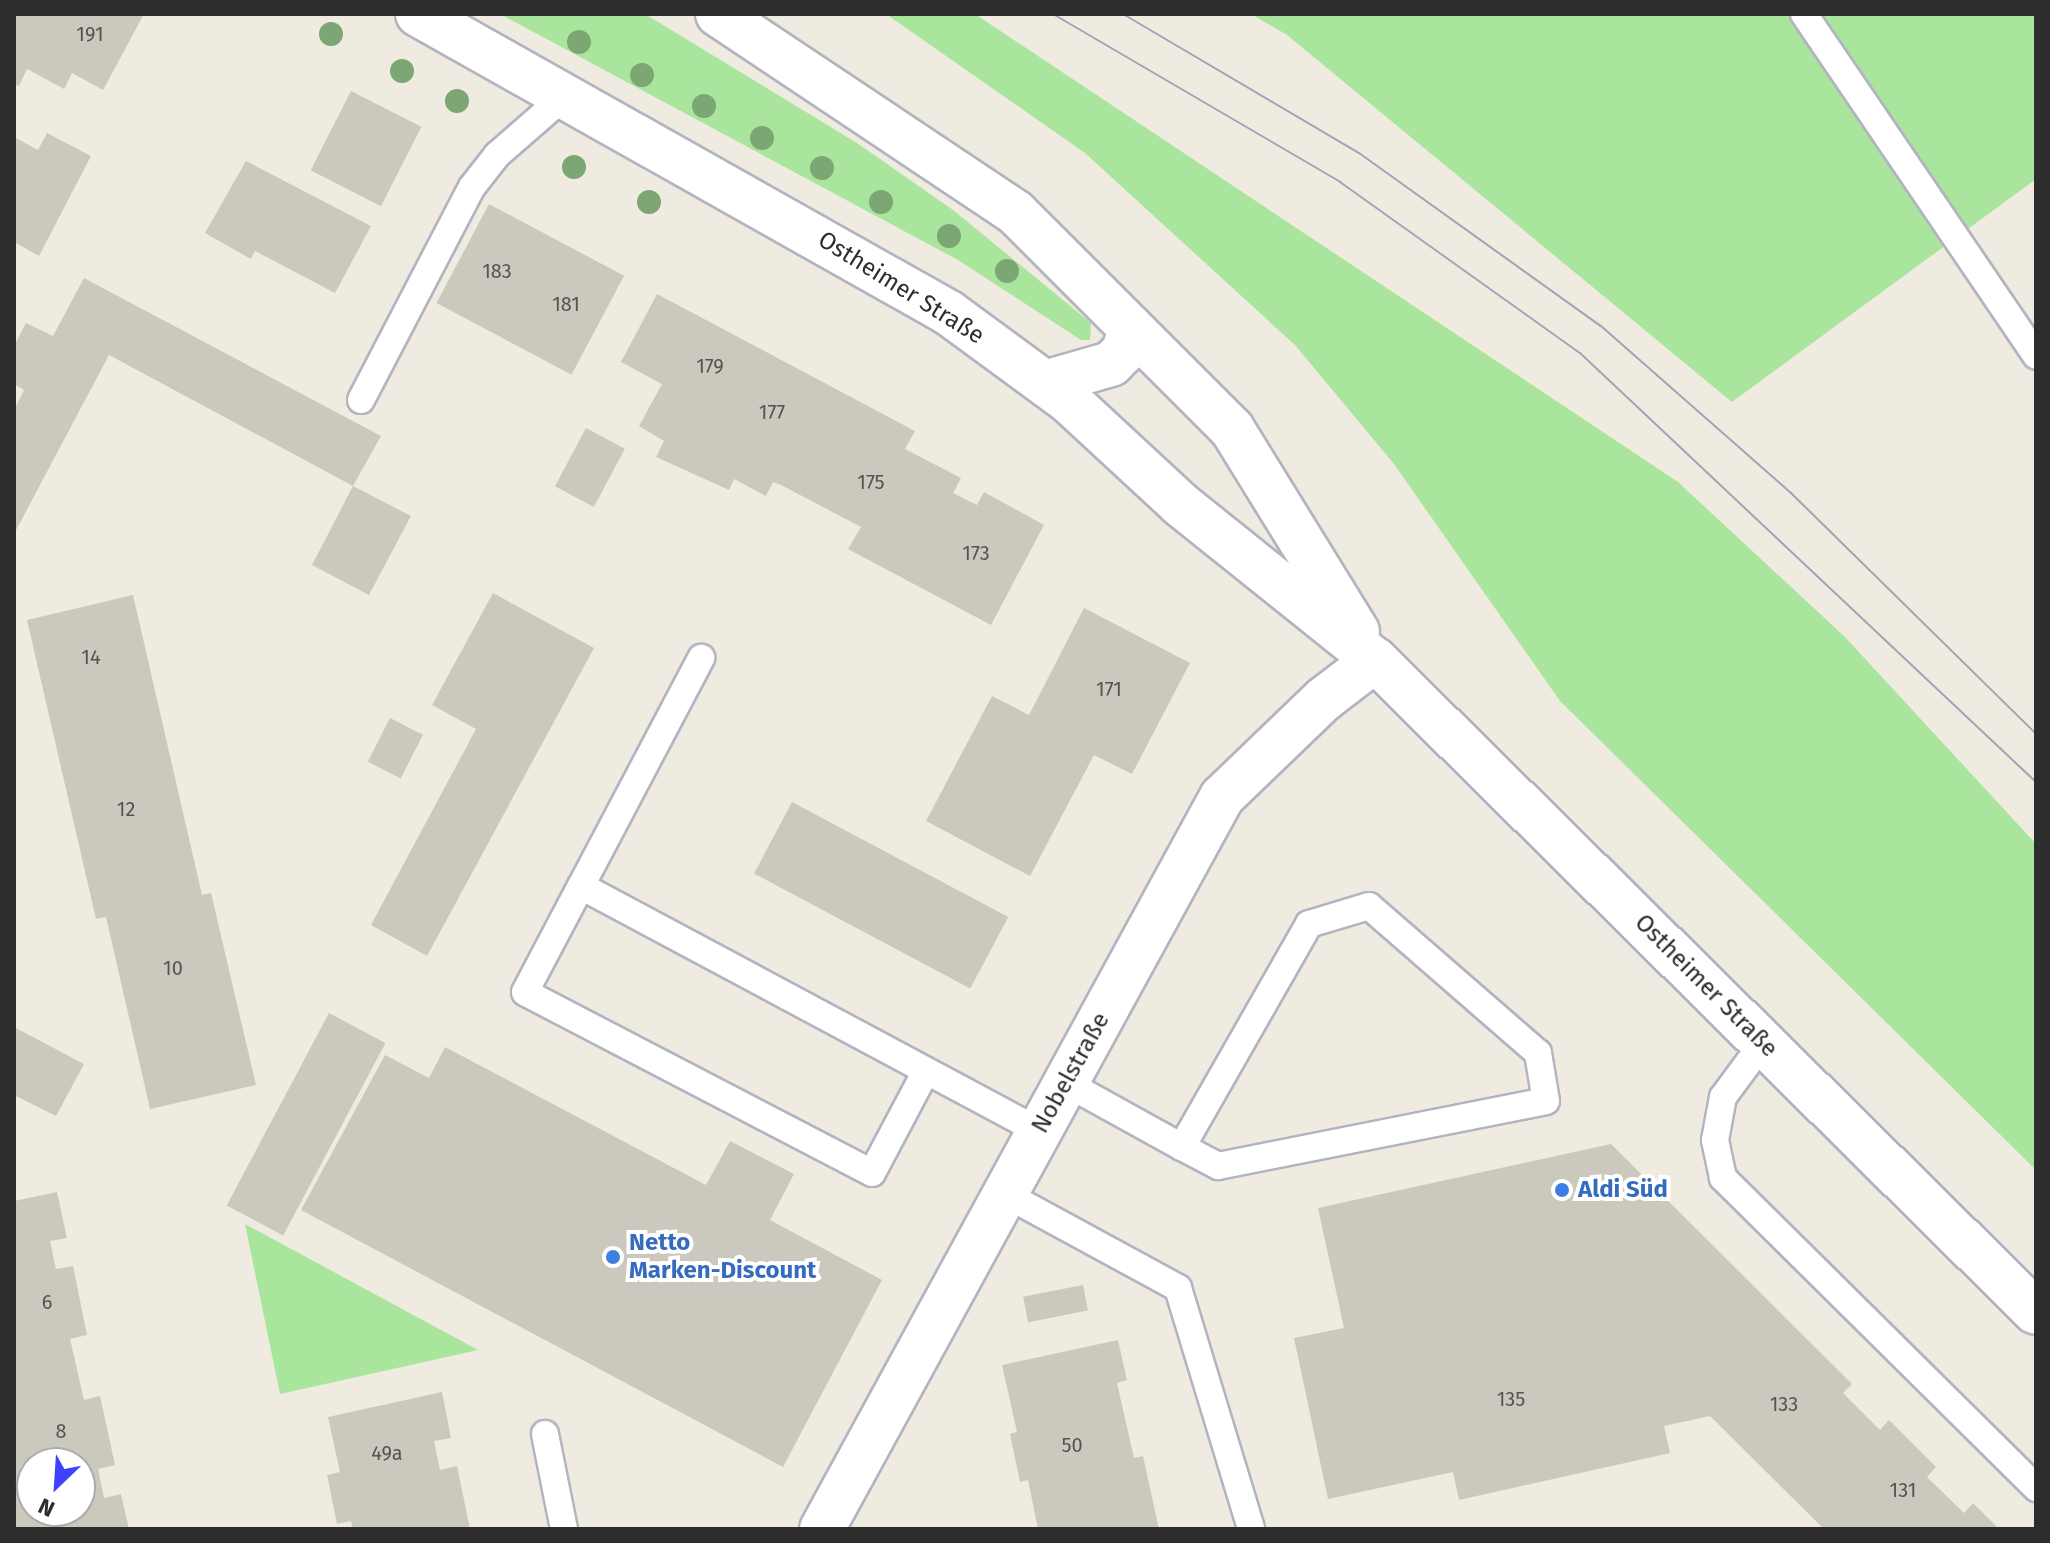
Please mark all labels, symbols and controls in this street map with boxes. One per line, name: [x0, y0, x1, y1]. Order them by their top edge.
house number: 191: [76, 22, 104, 46]
street label: Ostheimer Straße: [813, 225, 989, 351]
house number: 183: [482, 259, 512, 283]
house number: 181: [552, 292, 580, 316]
house number: 179: [696, 354, 724, 378]
house number: 177: [759, 400, 785, 424]
house number: 175: [857, 470, 885, 494]
house number: 173: [962, 541, 990, 565]
house number: 14: [81, 645, 101, 669]
house number: 171: [1096, 677, 1122, 701]
house number: 12: [117, 797, 135, 821]
street label: Ostheimer Straße: [1629, 909, 1783, 1063]
house number: 10: [163, 956, 183, 980]
street label: Nobelstraße: [1026, 1008, 1116, 1138]
place label: Aldi Süd: [1578, 1176, 1668, 1204]
marker: Aldi Süd: [1553, 1181, 1571, 1199]
place label: Netto Marken-Discount: [629, 1229, 816, 1285]
marker: Netto Marken-Discount: [604, 1248, 622, 1266]
house number: 6: [42, 1290, 52, 1314]
house number: 135: [1497, 1387, 1525, 1411]
house number: 133: [1770, 1392, 1798, 1416]
house number: 8: [55, 1419, 67, 1443]
house number: 50: [1061, 1433, 1083, 1457]
house number: 49a: [371, 1441, 403, 1465]
north arrow: [16, 1447, 96, 1527]
house number: 131: [1890, 1478, 1916, 1502]
text: N: [34, 1492, 59, 1523]

